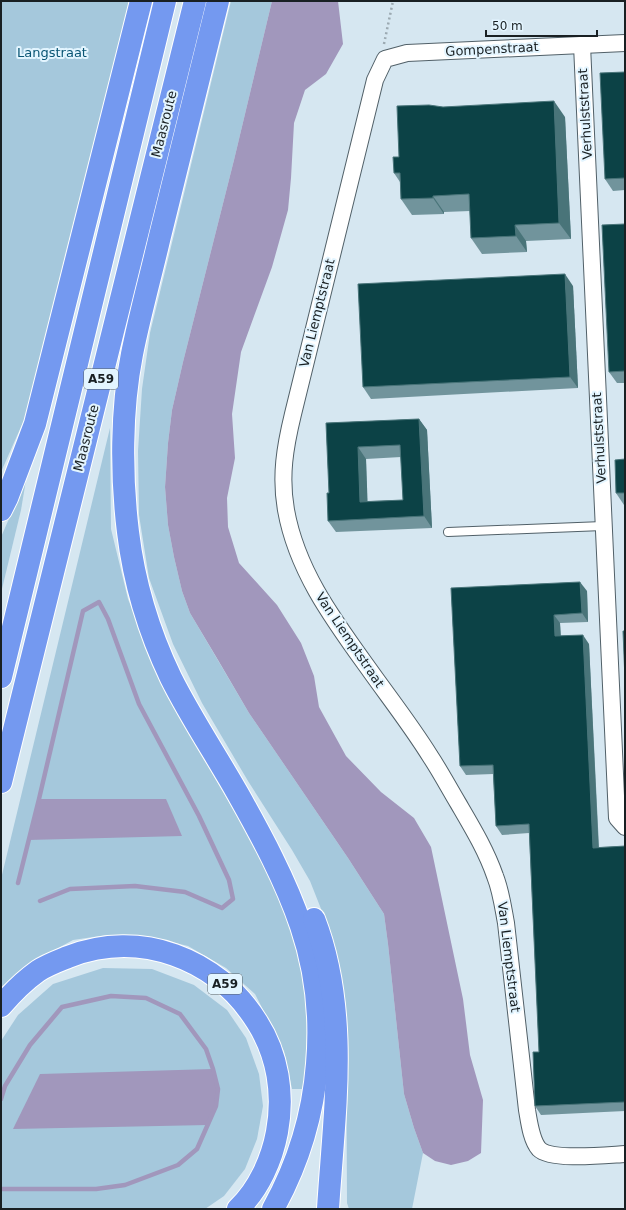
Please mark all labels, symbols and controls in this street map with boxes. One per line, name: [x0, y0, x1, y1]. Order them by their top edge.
scale bar: [486, 12, 597, 38]
text: 50 m: [492, 19, 523, 33]
street label: Gompenstraat: [445, 39, 539, 59]
park label: Langstraat: [17, 45, 87, 60]
street label: Verhulststraat: [575, 68, 595, 160]
street label: Maasroute: [148, 89, 180, 159]
street label: Van Liemptstraat: [296, 257, 338, 369]
road number: A59: [84, 369, 118, 389]
street label: Verhulststraat: [589, 392, 609, 484]
street label: Maasroute: [70, 403, 102, 473]
street label: Van Liemptstraat: [313, 590, 387, 690]
street label: Van Liemptstraat: [495, 901, 523, 1013]
road number: A59: [208, 974, 242, 994]

